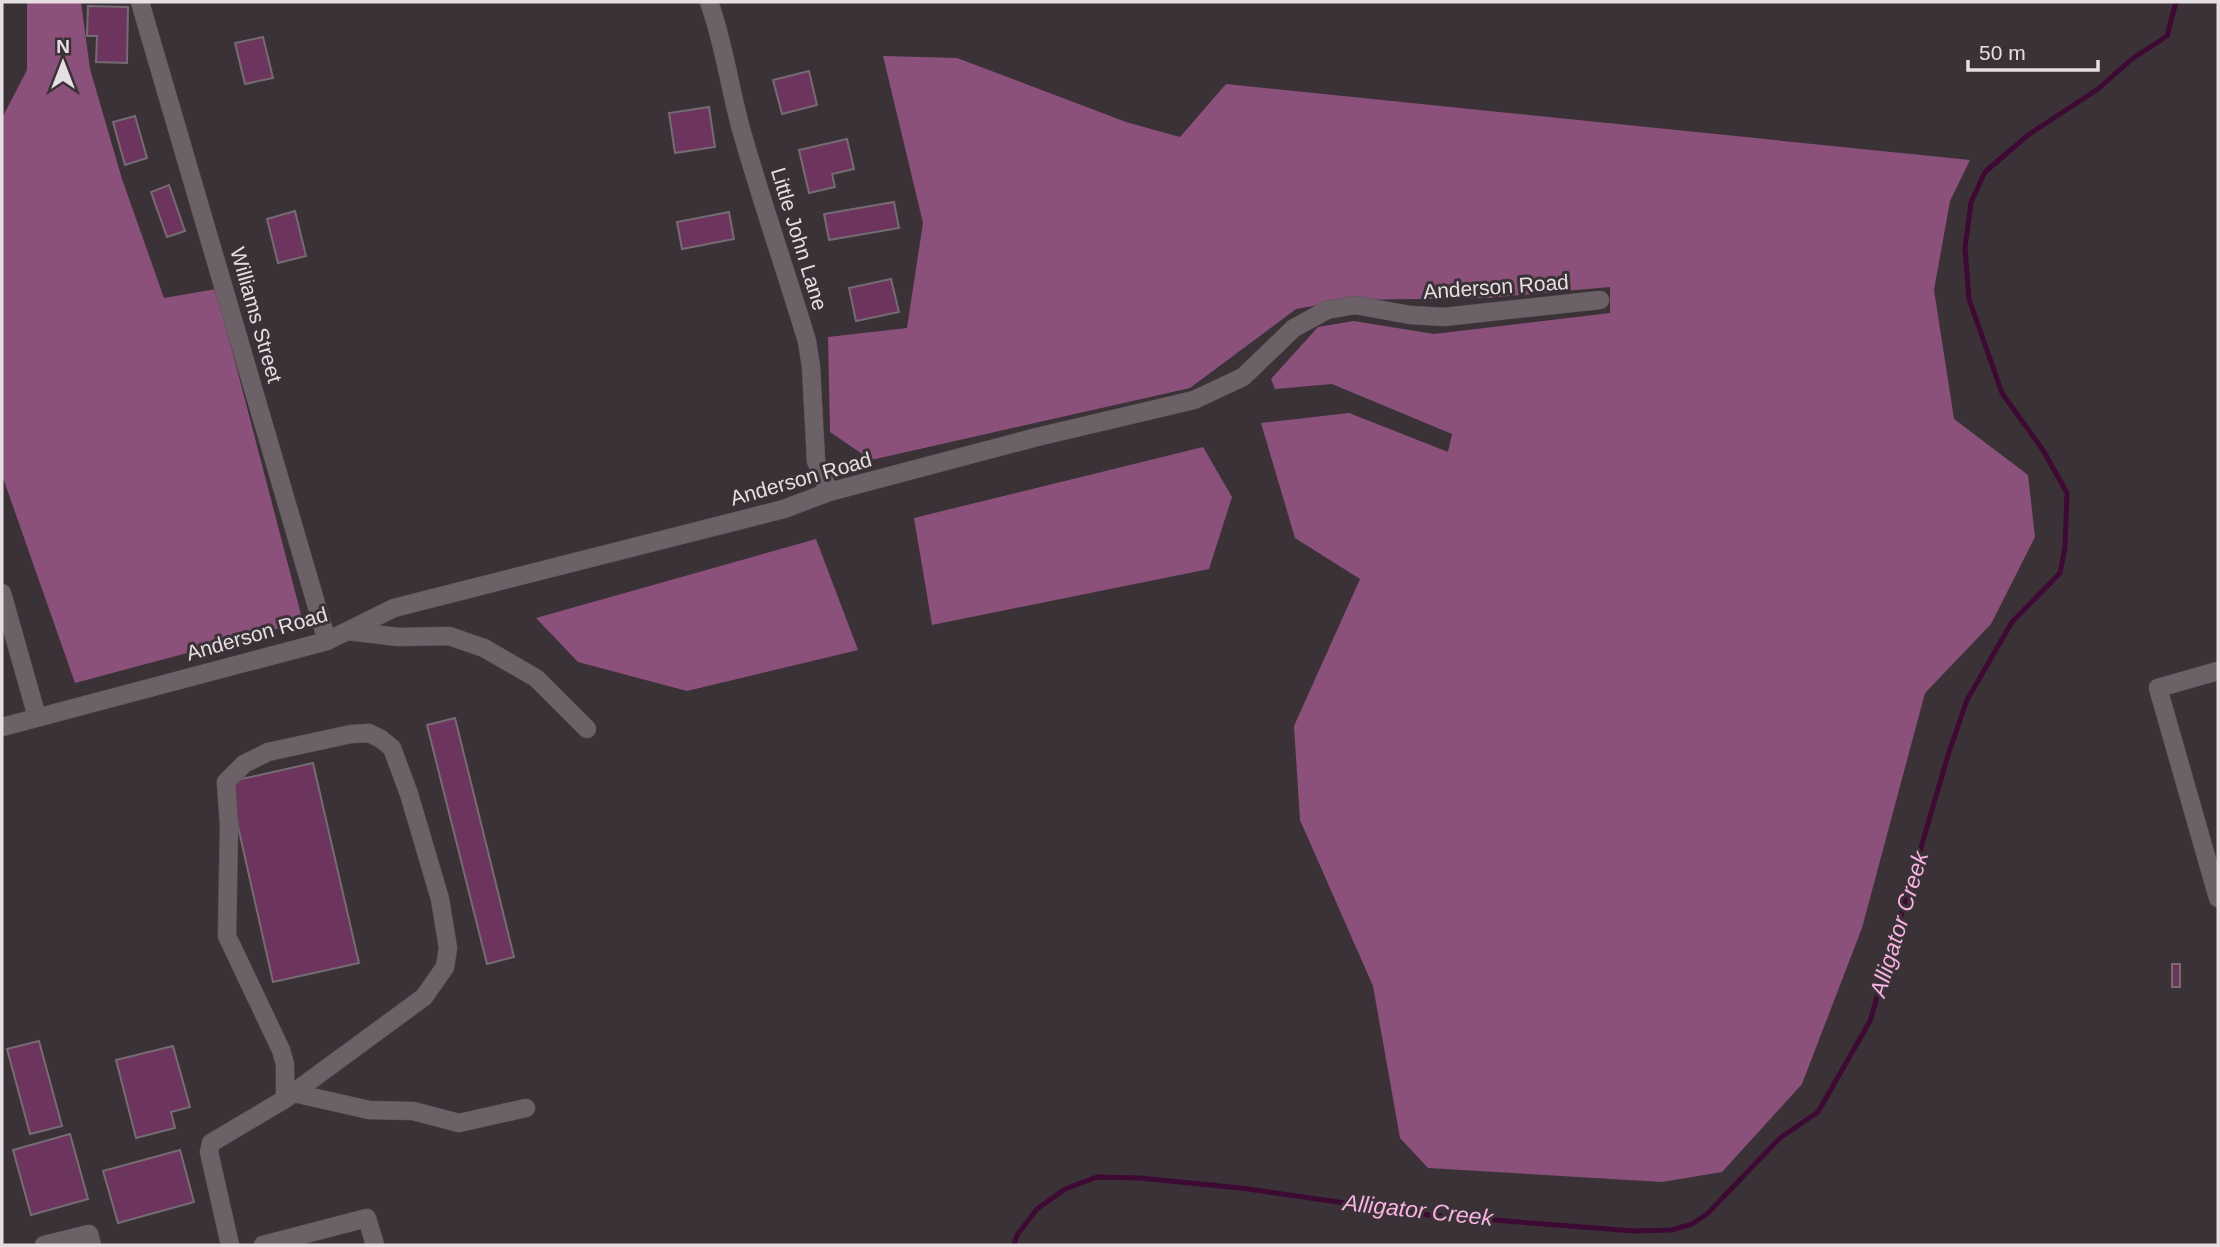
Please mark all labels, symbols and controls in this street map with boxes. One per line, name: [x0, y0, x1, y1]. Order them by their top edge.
north arrow: [28, 28, 98, 98]
scale bar: [1968, 28, 2098, 72]
text: N: [56, 36, 70, 57]
text: 50 m: [1979, 41, 2026, 64]
street label: Little John Lane: [767, 165, 832, 313]
street label: Williams Street: [226, 244, 287, 385]
street label: Anderson Road: [1422, 270, 1570, 303]
street label: Anderson Road: [728, 447, 874, 510]
street label: Anderson Road: [184, 602, 330, 665]
water label: Alligator Creek: [1864, 847, 1934, 1002]
water label: Alligator Creek: [1340, 1189, 1496, 1231]

